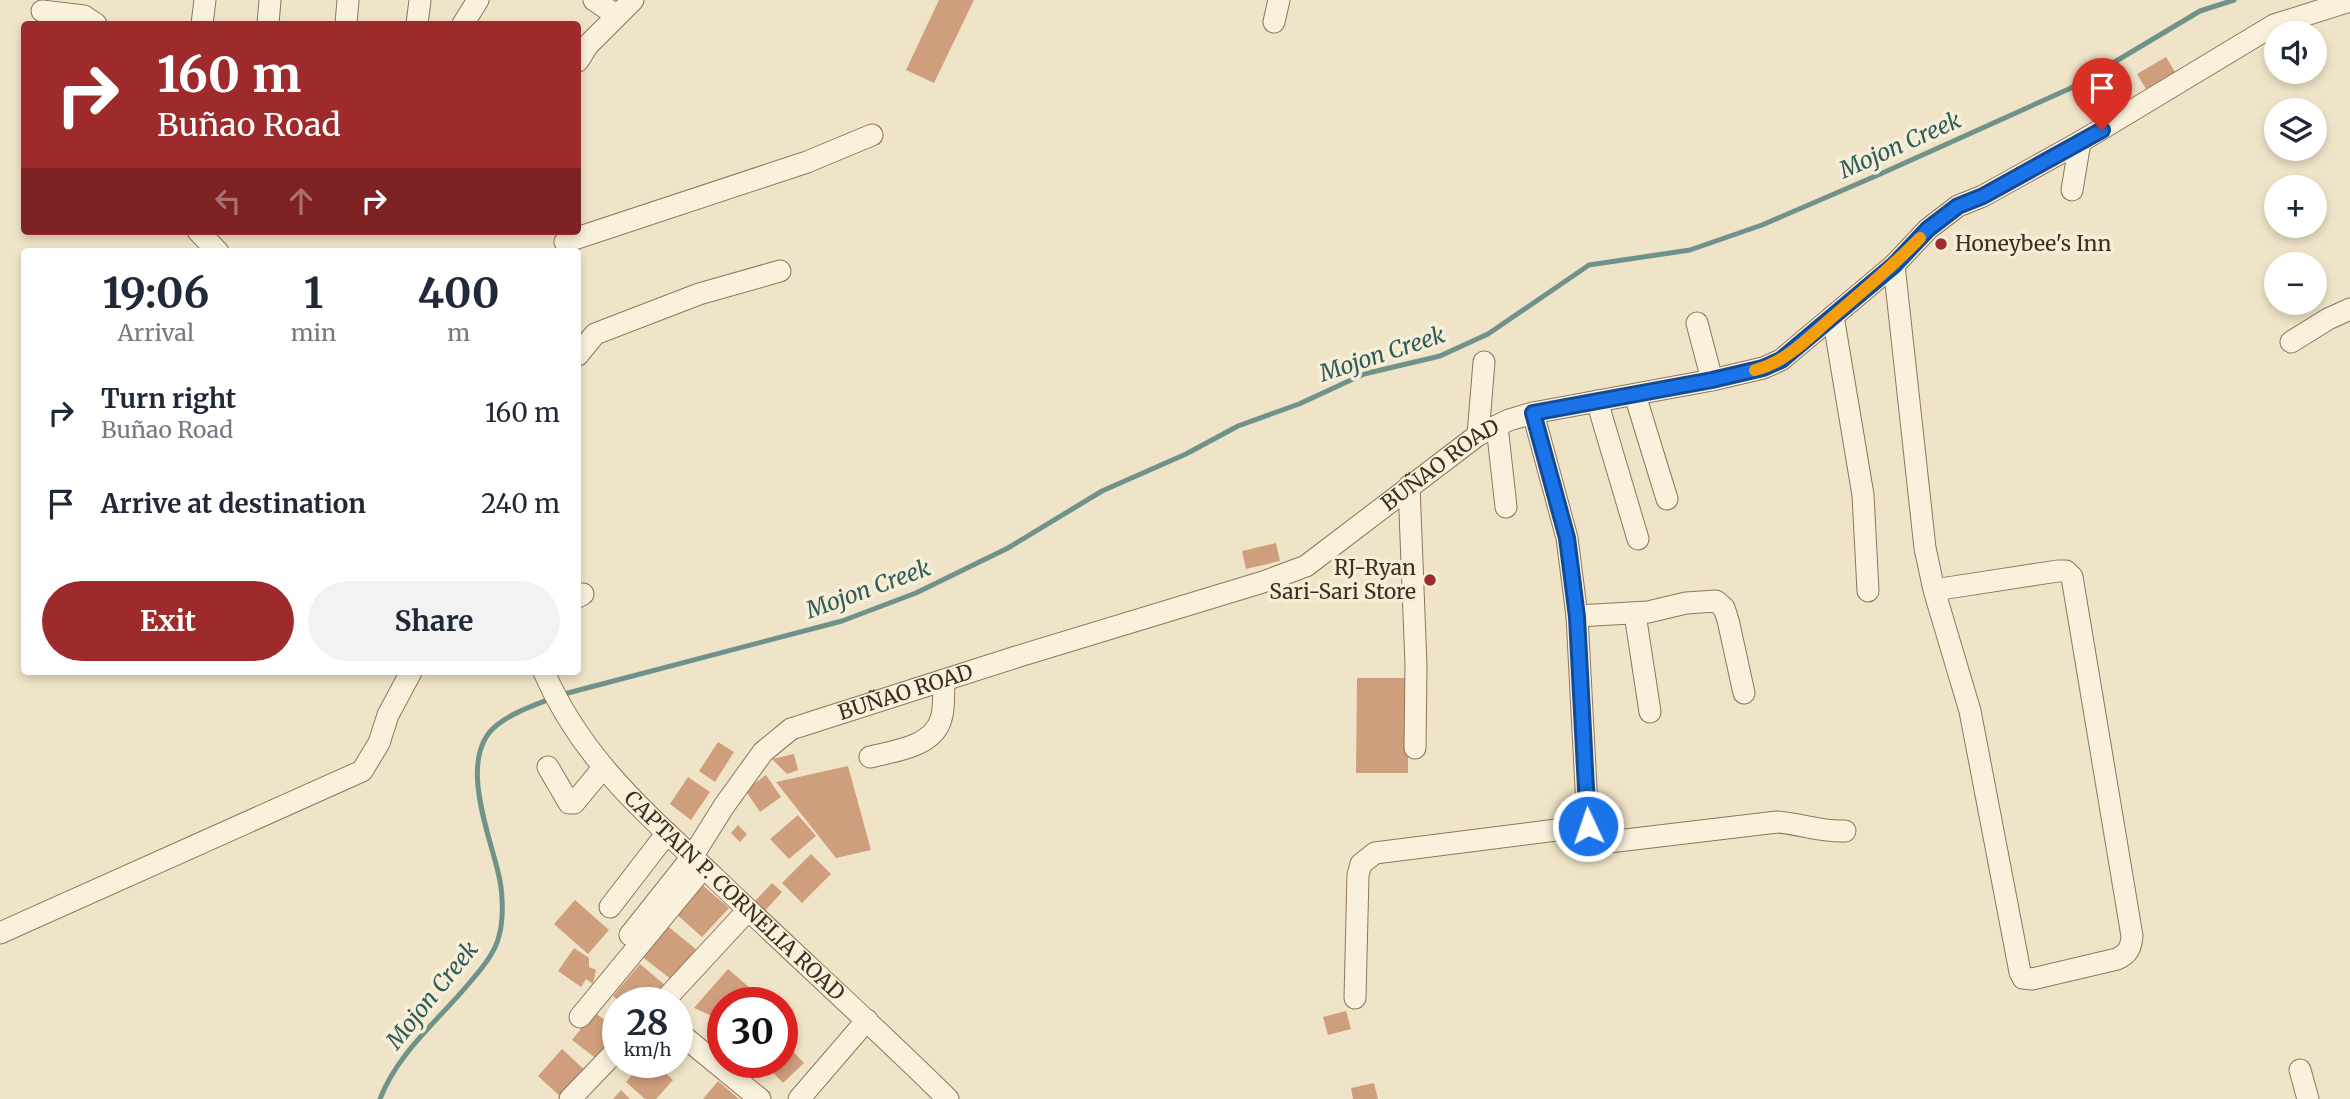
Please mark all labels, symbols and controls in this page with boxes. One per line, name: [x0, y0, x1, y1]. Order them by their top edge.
map controls: [2264, 21, 2327, 315]
button: sound: [2264, 21, 2327, 84]
text: 160 m: [157, 44, 301, 105]
icon: right: [42, 49, 133, 140]
pin: [2072, 58, 2132, 130]
icon: arrive: [2083, 69, 2121, 107]
button: layers: [2264, 98, 2327, 161]
text: Buñao Road: [157, 105, 341, 145]
water label: Mojon Creek: [1833, 105, 1966, 185]
button: +: [2264, 175, 2327, 238]
icon: left: [209, 182, 247, 220]
icon: ahead: [282, 182, 320, 220]
icon: right: [355, 182, 393, 220]
place label: Honeybee's Inn: [1955, 230, 2111, 257]
marker: Honeybee's Inn: [1933, 236, 1949, 252]
button: −: [2264, 252, 2327, 315]
text: 19:06: [102, 267, 209, 319]
text: 1: [304, 267, 323, 319]
text: 400: [418, 267, 500, 319]
text: Arrival: [117, 318, 194, 347]
text: min: [291, 318, 336, 347]
text: m: [447, 318, 470, 347]
water label: Mojon Creek: [1314, 319, 1449, 388]
text: Turn right: [101, 382, 236, 415]
icon: right: [42, 394, 80, 432]
text: 160 m: [485, 396, 560, 429]
street label: BUÑAO ROAD: [1376, 413, 1503, 517]
text: Buñao Road: [101, 415, 233, 444]
icon: arrive: [42, 485, 80, 523]
text: Arrive at destination: [101, 487, 366, 520]
text: 240 m: [481, 487, 560, 520]
water label: Mojon Creek: [801, 552, 934, 625]
place label: RJ-Ryan Sari-Sari Store: [1269, 554, 1416, 605]
marker: RJ-Ryan Sari-Sari Store: [1422, 572, 1438, 588]
button: Exit: [42, 581, 294, 661]
button: Share: [308, 581, 560, 661]
street label: BUÑAO ROAD: [835, 658, 976, 726]
street label: CAPTAIN P. CORNELIA ROAD: [618, 785, 851, 1006]
position arrow: [1551, 789, 1625, 863]
water label: Mojon Creek: [379, 935, 484, 1055]
speed limit sign: 30: [707, 987, 798, 1078]
text: 28: [626, 1001, 669, 1045]
text: km/h: [624, 1038, 671, 1061]

